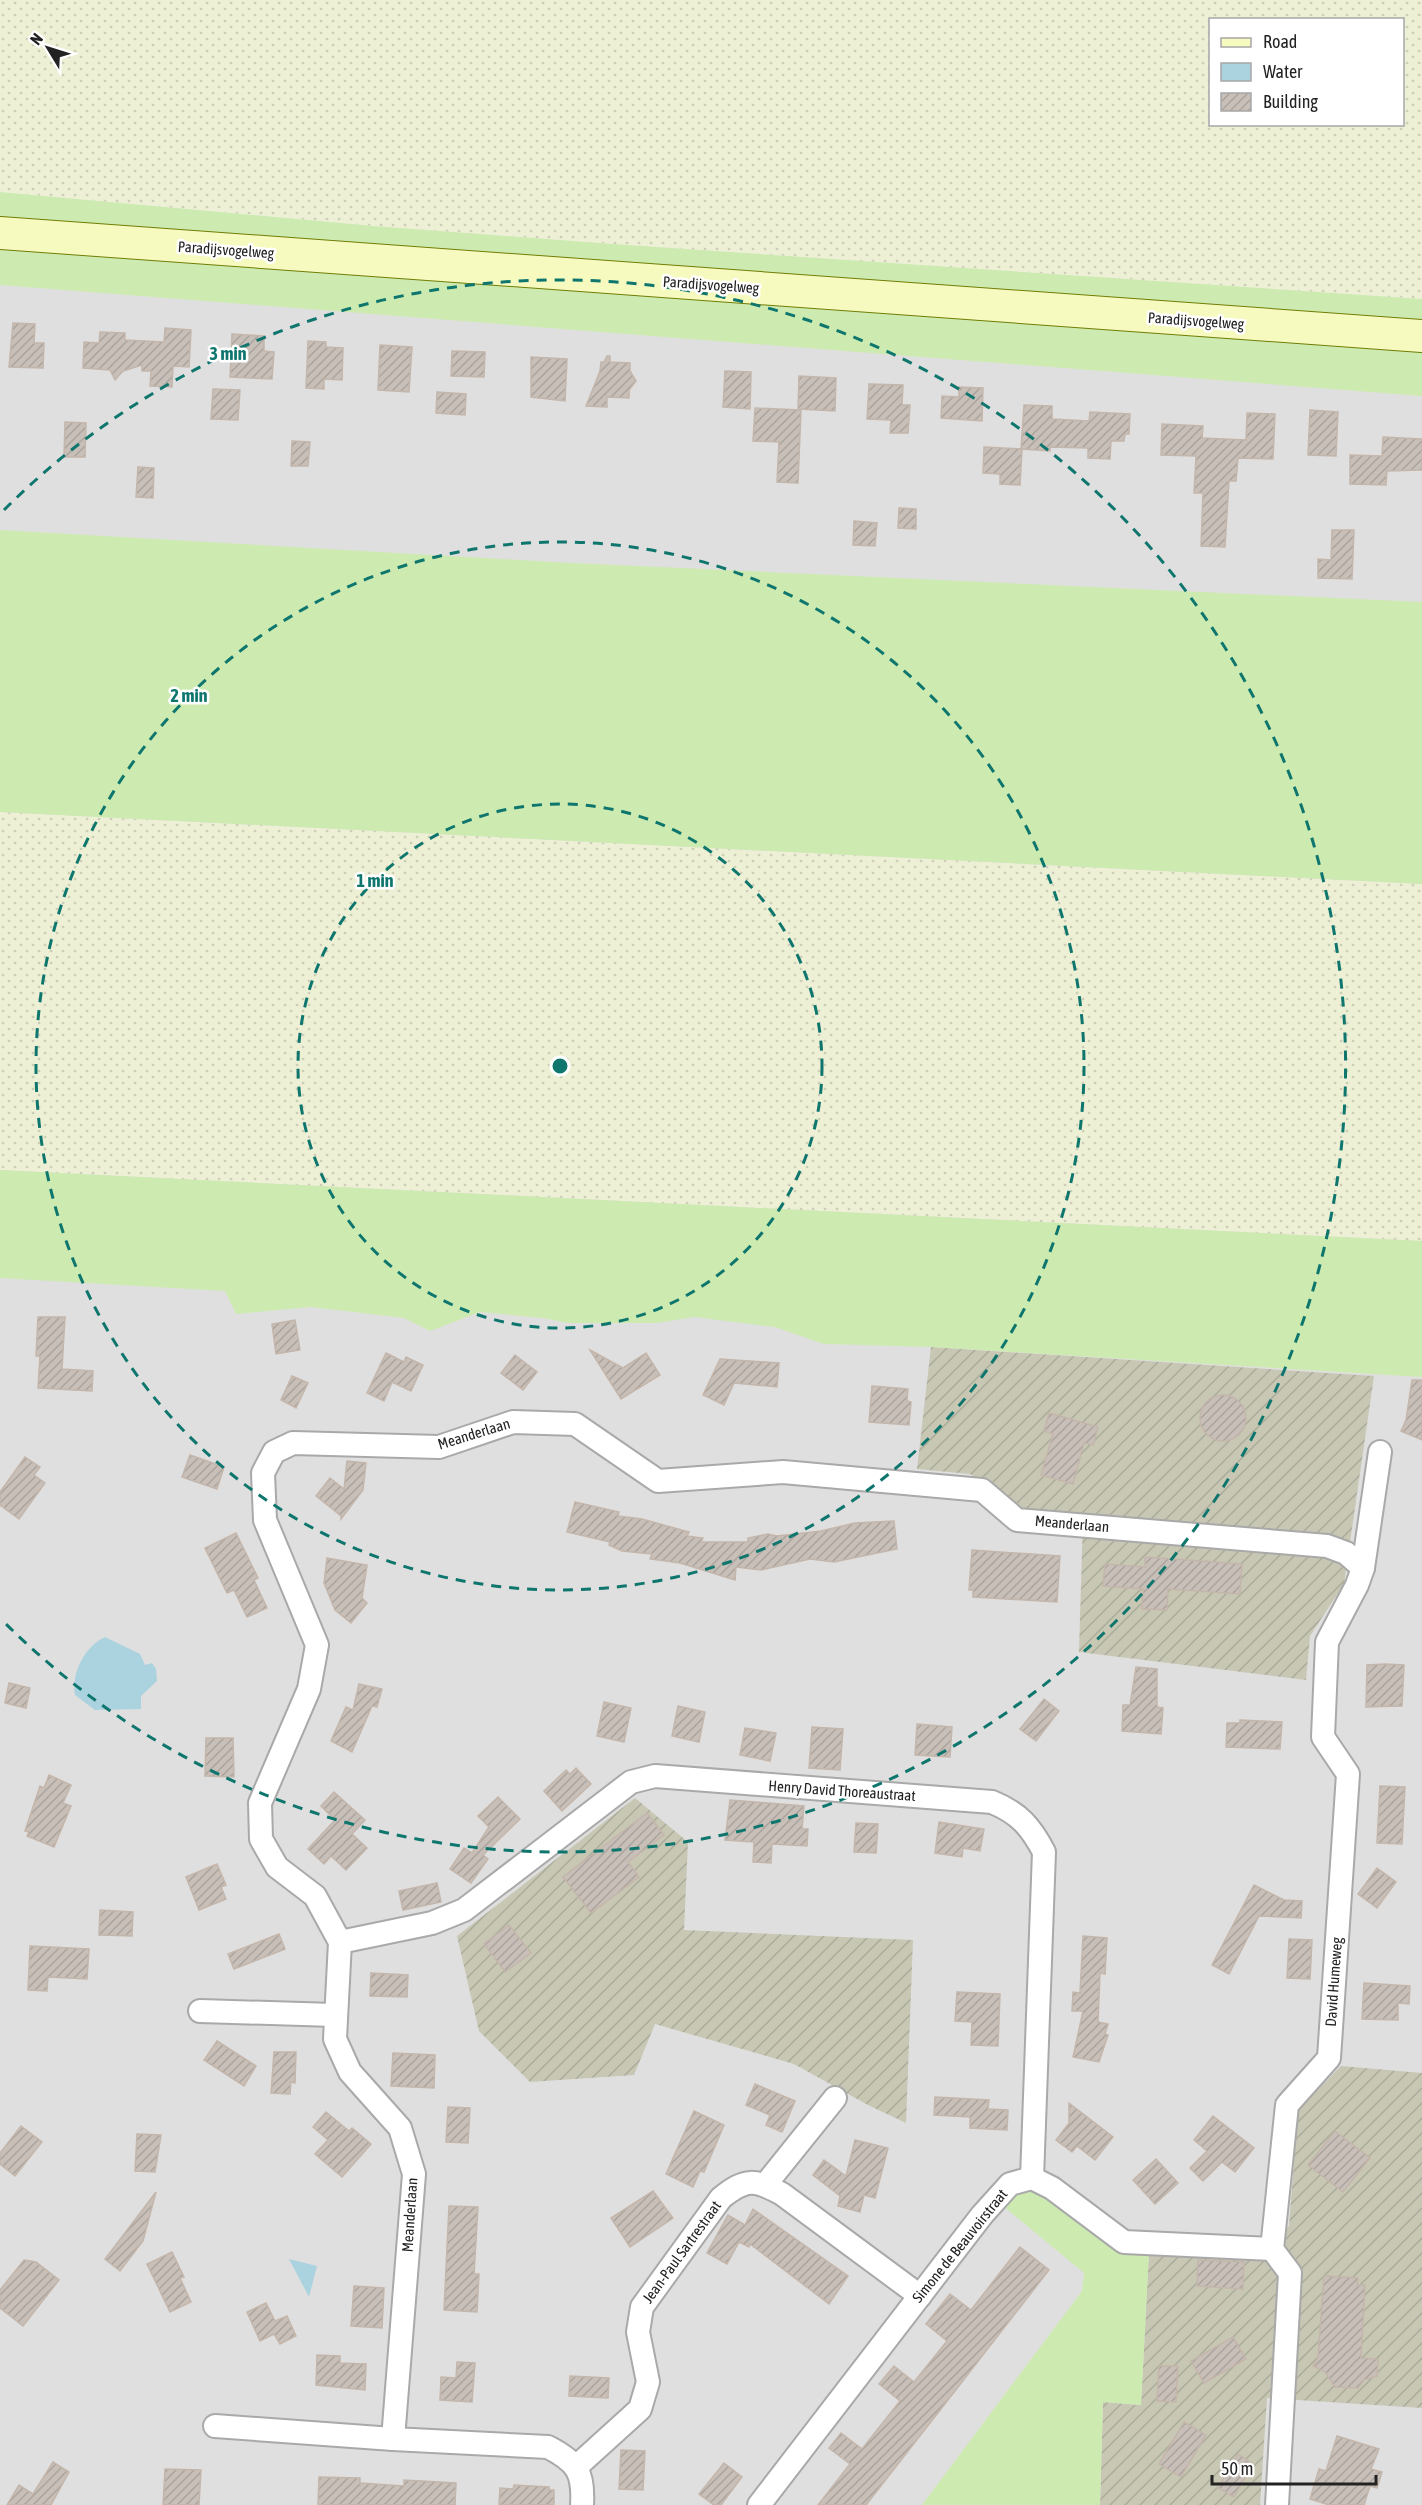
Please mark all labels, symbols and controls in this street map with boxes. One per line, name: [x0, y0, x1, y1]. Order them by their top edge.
north arrow: [18, 18, 78, 78]
legend: [1209, 18, 1404, 126]
text: N: [26, 29, 46, 48]
text: Road: [1263, 31, 1297, 52]
text: Water: [1263, 61, 1303, 82]
text: Building: [1263, 91, 1318, 112]
street label: Paradijsvogelweg: [177, 238, 275, 261]
street label: Paradijsvogelweg: [662, 273, 760, 296]
street label: Paradijsvogelweg: [1147, 309, 1245, 332]
text: 3 min: [210, 343, 247, 364]
text: 2 min: [171, 685, 208, 706]
text: 1 min: [357, 870, 394, 891]
centre of rings: [550, 1056, 570, 1076]
street label: Meanderlaan: [436, 1414, 512, 1453]
street label: Meanderlaan: [1034, 1512, 1110, 1535]
street label: Henry David Thoreaustraat: [768, 1777, 916, 1804]
street label: David Humeweg: [1322, 1936, 1345, 2027]
street label: Meanderlaan: [398, 2177, 421, 2253]
street label: Simone de Beauvoirstraat: [909, 2186, 1011, 2306]
street label: Jean-Paul Sartrestraat: [639, 2197, 724, 2306]
scale bar: [1212, 2448, 1376, 2486]
text: 50 m: [1221, 2458, 1253, 2479]

